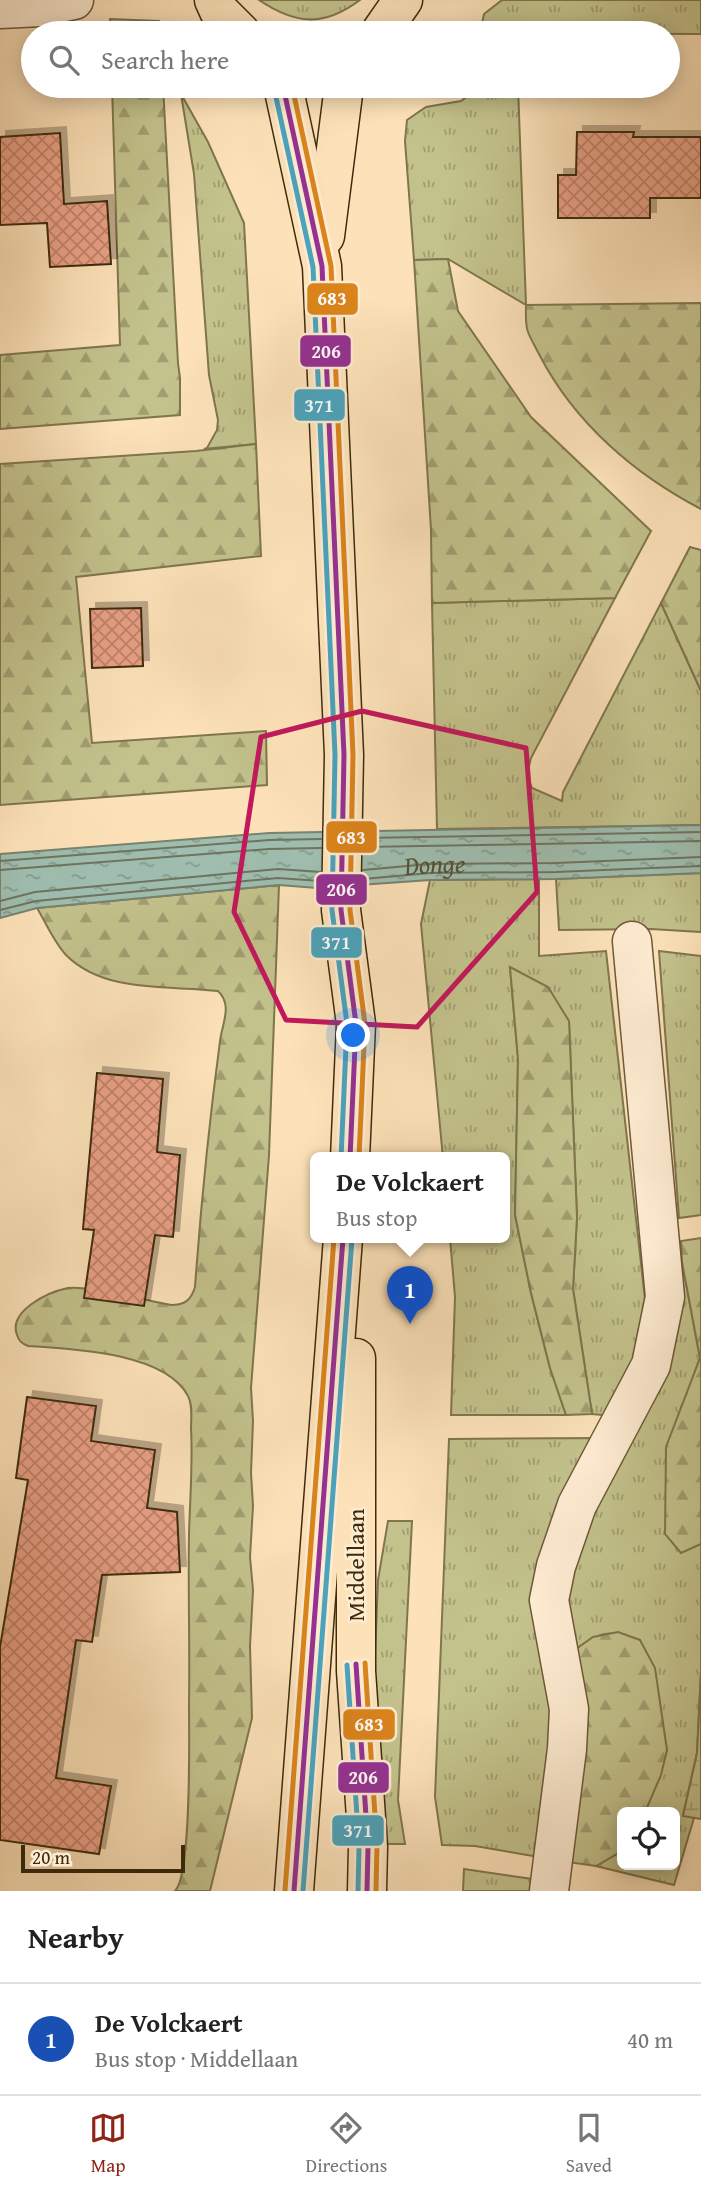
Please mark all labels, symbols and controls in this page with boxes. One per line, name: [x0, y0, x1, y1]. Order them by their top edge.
search box: [21, 21, 680, 98]
text: Search here: [101, 40, 229, 79]
icon: search: [45, 41, 83, 79]
line badge: 683: [306, 282, 359, 316]
text: 683: [317, 284, 347, 312]
line badge: 206: [299, 334, 352, 368]
text: 206: [311, 337, 341, 365]
line badge: 371: [293, 388, 346, 422]
text: 371: [304, 391, 334, 419]
line badge: 683: [325, 820, 378, 854]
text: 683: [336, 823, 366, 851]
water label: Donge: [401, 844, 465, 885]
line badge: 206: [315, 873, 368, 906]
text: 206: [326, 875, 356, 903]
line badge: 371: [310, 926, 363, 959]
text: 371: [321, 928, 351, 956]
your location: [336, 1018, 370, 1052]
popup: [310, 1152, 510, 1243]
text: De Volckaert: [336, 1162, 484, 1201]
text: Bus stop: [336, 1201, 417, 1234]
pin: 1: [387, 1266, 433, 1324]
street label: Middellaan: [338, 1508, 373, 1621]
line badge: 683: [342, 1708, 396, 1741]
text: 683: [354, 1710, 384, 1738]
line badge: 206: [337, 1761, 390, 1794]
text: 206: [348, 1763, 378, 1791]
map controls: [617, 1807, 680, 1870]
button: locate: [617, 1807, 680, 1870]
line badge: 371: [331, 1814, 385, 1847]
text: 371: [343, 1816, 373, 1844]
scale bar: [21, 1842, 186, 1874]
text: 20 m: [32, 1843, 70, 1871]
text: Nearby: [28, 1915, 124, 1959]
text: De Volckaert: [95, 2003, 242, 2042]
text: 1: [45, 2023, 57, 2056]
text: 40 m: [627, 2023, 673, 2056]
text: Bus stop · Middellaan: [95, 2042, 298, 2075]
tab: Map: [89, 2109, 127, 2179]
tab: Directions: [306, 2109, 387, 2179]
tab: Saved: [566, 2109, 612, 2179]

